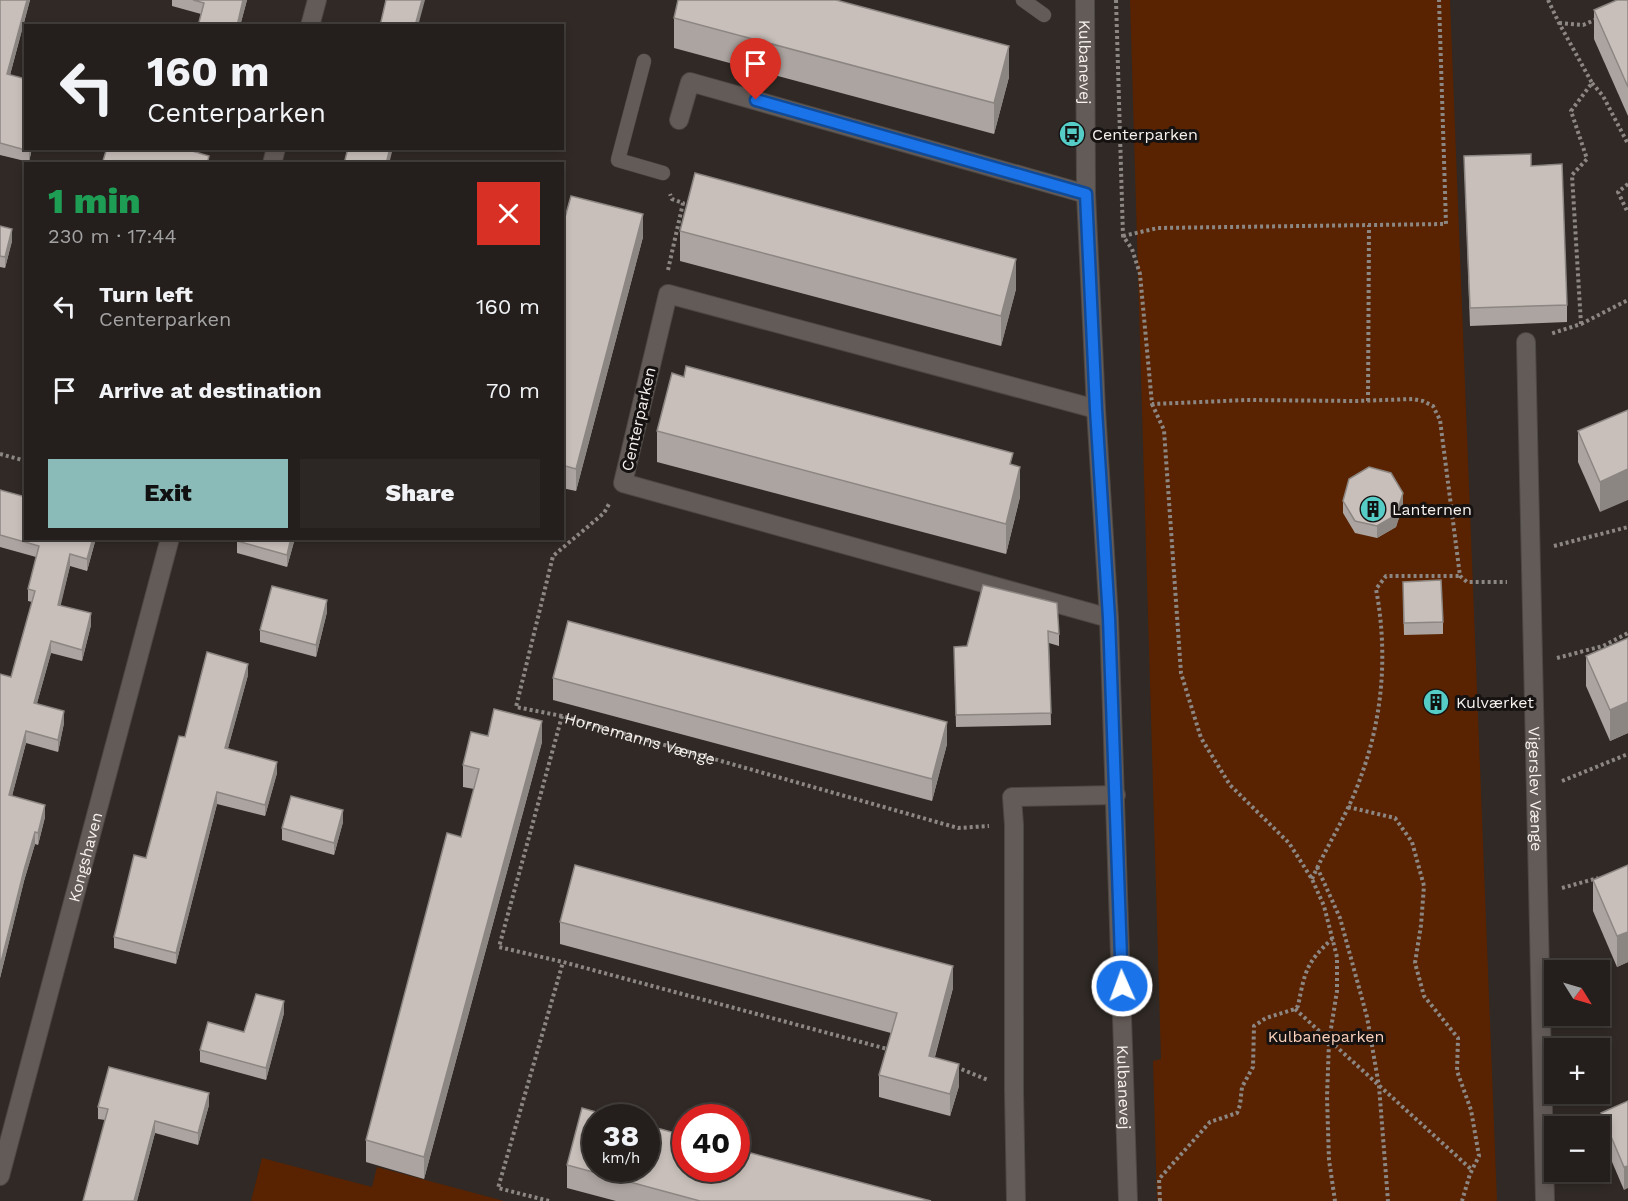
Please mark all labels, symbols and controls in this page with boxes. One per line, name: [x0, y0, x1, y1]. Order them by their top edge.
street label: Kulbanevej: [1075, 20, 1095, 104]
pin: [730, 38, 781, 100]
text: 160 m: [147, 47, 270, 96]
icon: arrive: [739, 47, 772, 80]
icon: left: [48, 48, 126, 126]
text: Centerparken: [147, 97, 326, 129]
bus stop icon: Centerparken: [1057, 119, 1087, 149]
place label: Centerparken: [1092, 125, 1198, 144]
text: 1 min: [48, 180, 141, 222]
button: close: [477, 182, 540, 245]
text: 230 m · 17:44: [48, 224, 177, 248]
text: Turn left: [99, 282, 193, 307]
icon: left: [48, 290, 81, 323]
text: 160 m: [476, 294, 540, 319]
text: Centerparken: [99, 307, 232, 331]
street label: Centerparken: [617, 365, 660, 473]
icon: arrive: [48, 374, 81, 407]
text: Arrive at destination: [99, 378, 322, 403]
text: 70 m: [486, 378, 540, 403]
button: Exit: [48, 459, 288, 528]
button: Share: [300, 459, 540, 528]
building icon: Lanternen: [1358, 494, 1388, 524]
place label: Lanternen: [1392, 500, 1472, 519]
building icon: Kulværket: [1421, 687, 1451, 717]
place label: Kulværket: [1456, 693, 1534, 712]
street label: Hornemanns Vænge: [562, 708, 718, 769]
street label: Vigerslev Vænge: [1525, 726, 1546, 852]
street label: Kongshaven: [64, 810, 107, 904]
position arrow: [1090, 954, 1154, 1018]
north arrow: [1544, 960, 1610, 1026]
map controls: [1544, 960, 1610, 1182]
park label: Kulbaneparken: [1268, 1027, 1384, 1046]
button: +: [1544, 1038, 1610, 1104]
street label: Kulbanevej: [1113, 1044, 1135, 1130]
speed limit sign: 40: [672, 1104, 750, 1182]
button: −: [1544, 1116, 1610, 1182]
text: 38: [603, 1118, 639, 1153]
text: km/h: [602, 1149, 640, 1167]

